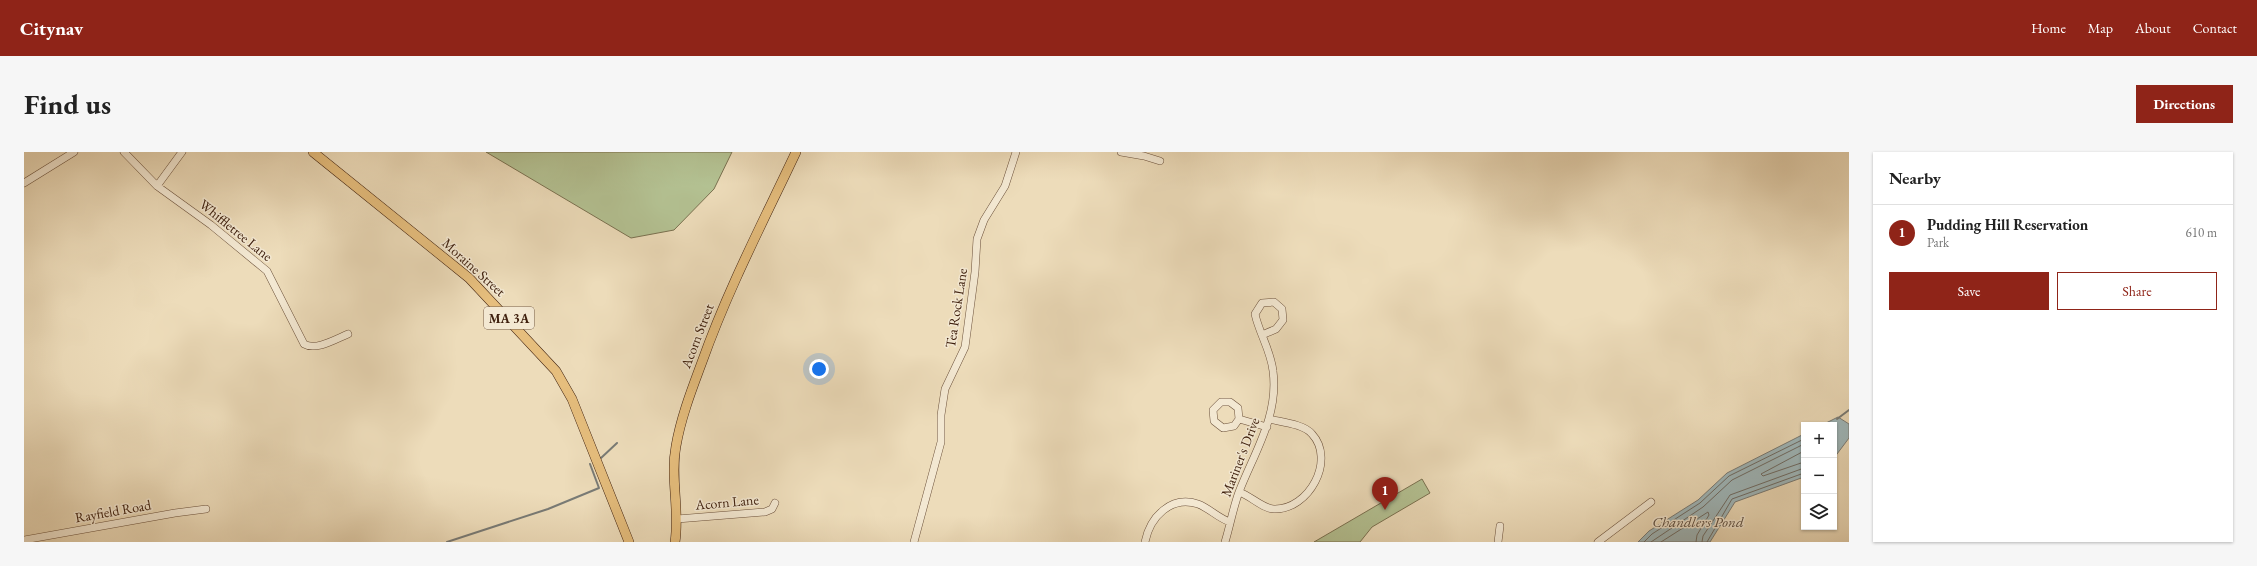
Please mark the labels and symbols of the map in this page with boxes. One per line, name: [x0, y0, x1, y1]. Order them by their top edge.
street label: Whiffletree Lane: [196, 195, 277, 265]
street label: Moraine Street: [438, 234, 510, 301]
street label: Tea Rock Lane: [941, 266, 971, 349]
street label: Acorn Street: [676, 301, 718, 372]
road number: MA 3A: [484, 307, 534, 329]
your location: [809, 359, 829, 379]
street label: Mariner's Drive: [1217, 414, 1264, 499]
pin: 1: [1372, 477, 1398, 510]
street label: Acorn Lane: [694, 490, 760, 514]
street label: Rayfield Road: [74, 495, 153, 527]
water label: Chandlers Pond: [1652, 512, 1744, 531]

